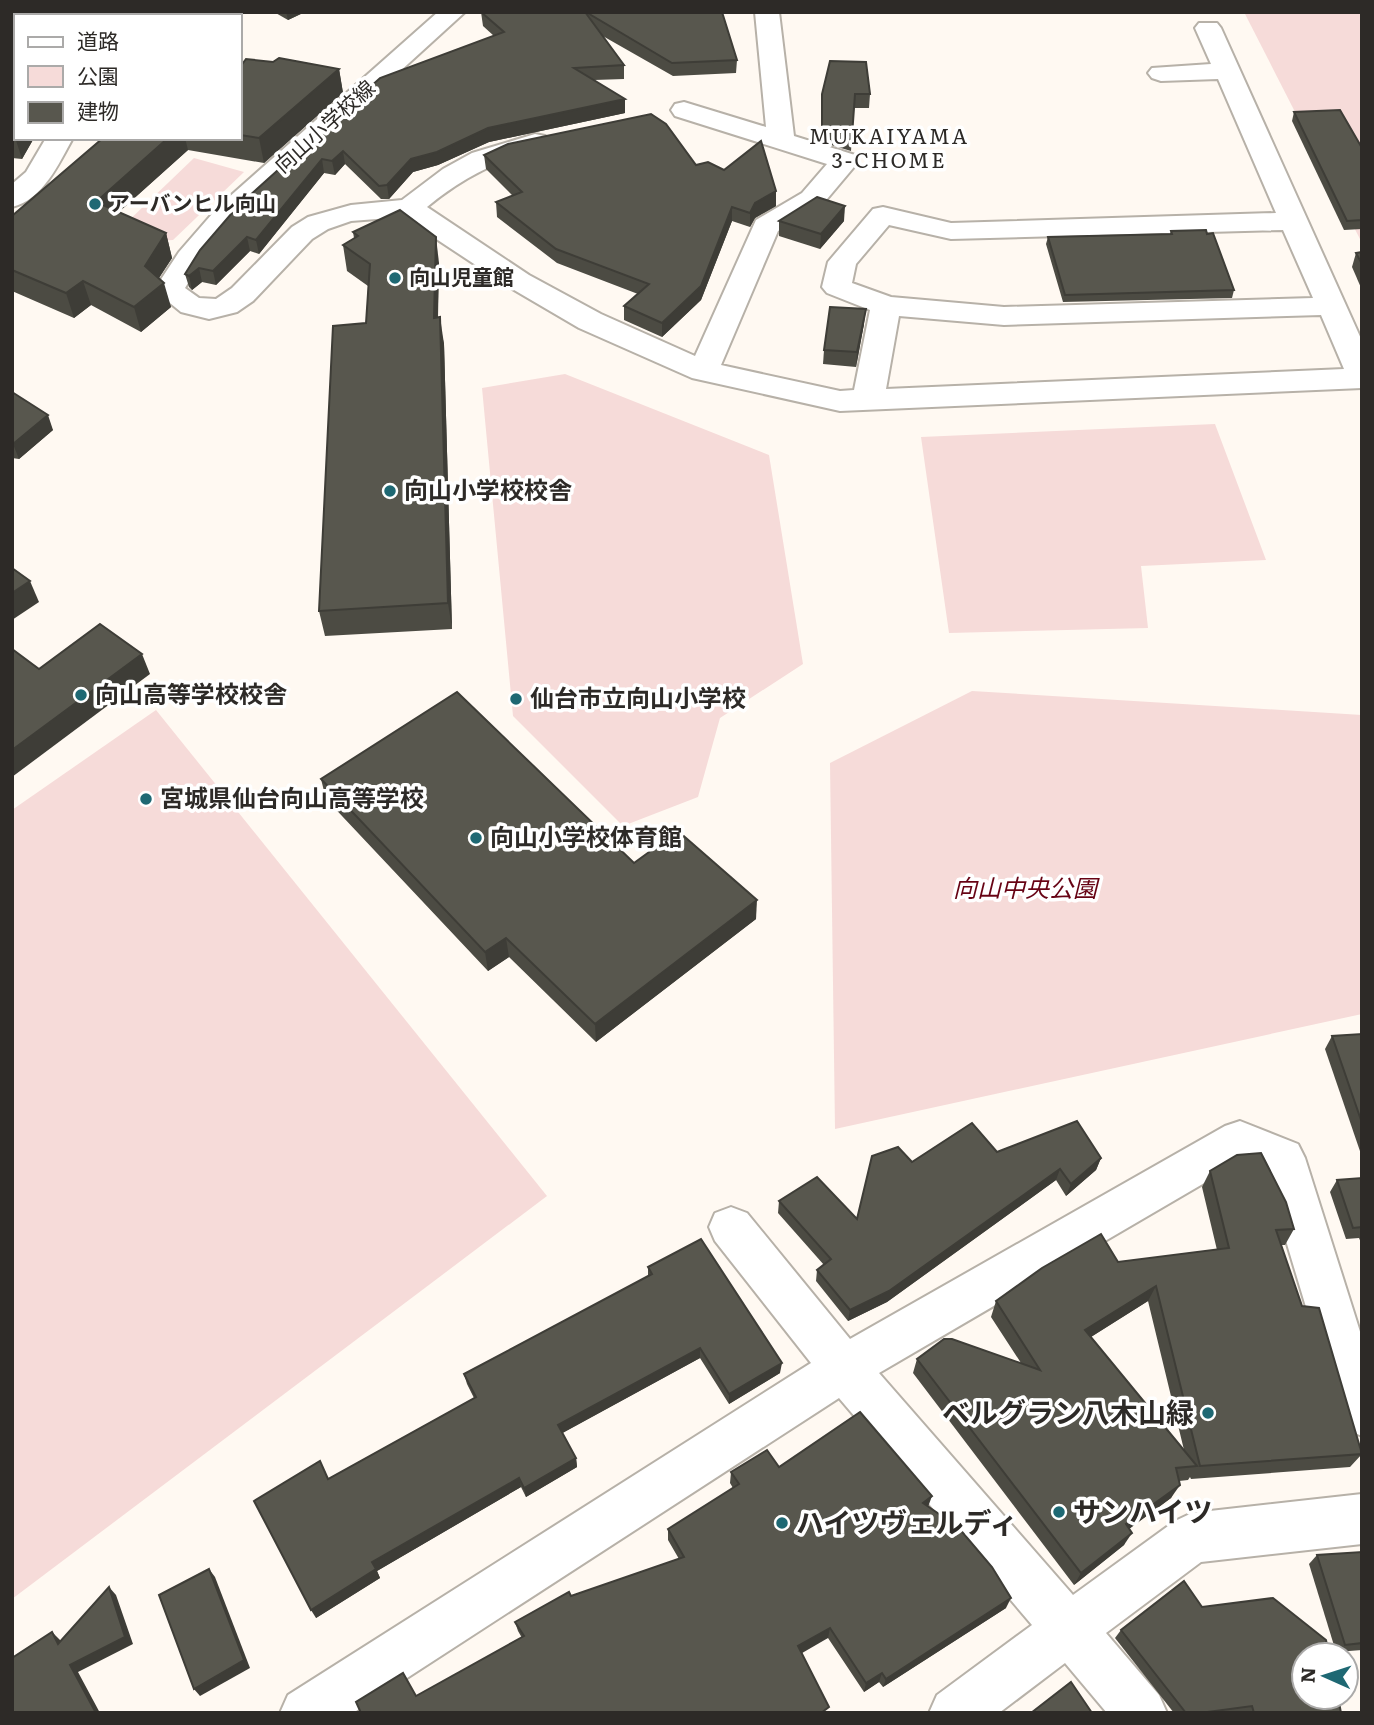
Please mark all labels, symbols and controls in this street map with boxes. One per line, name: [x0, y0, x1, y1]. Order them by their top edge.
legend: [14, 14, 242, 140]
text: 道路: [77, 24, 119, 55]
text: 公園: [77, 59, 119, 90]
street label: 向山小学校線: [266, 71, 381, 179]
text: 建物: [77, 94, 119, 125]
district label: MUKAIYAMA 3-CHOME: [809, 119, 969, 174]
place label: アーバンヒル向山: [109, 186, 277, 217]
marker: アーバンヒル向山: [87, 196, 103, 212]
place label: 向山児童館: [409, 260, 514, 291]
marker: 向山児童館: [387, 270, 403, 286]
place label: 向山小学校校舎: [404, 471, 572, 506]
marker: 向山小学校校舎: [382, 483, 398, 499]
place label: 向山高等学校校舎: [95, 675, 287, 710]
place label: 仙台市立向山小学校: [530, 679, 746, 714]
marker: 向山高等学校校舎: [73, 687, 89, 703]
marker: 仙台市立向山小学校: [508, 691, 524, 707]
place label: 宮城県仙台向山高等学校: [160, 779, 424, 814]
marker: 宮城県仙台向山高等学校: [138, 791, 154, 807]
place label: 向山小学校体育館: [490, 818, 682, 853]
marker: 向山小学校体育館: [468, 830, 484, 846]
park label: 向山中央公園: [953, 869, 1100, 904]
place label: ベルグラン八木山緑: [942, 1390, 1194, 1432]
marker: ベルグラン八木山緑: [1200, 1405, 1216, 1421]
place label: サンハイツ: [1073, 1489, 1212, 1531]
place label: ハイツヴェルディ: [796, 1500, 1017, 1542]
marker: サンハイツ: [1051, 1504, 1067, 1520]
marker: ハイツヴェルディ: [774, 1515, 790, 1531]
north arrow: [1290, 1641, 1360, 1711]
text: N: [1293, 1666, 1321, 1684]

